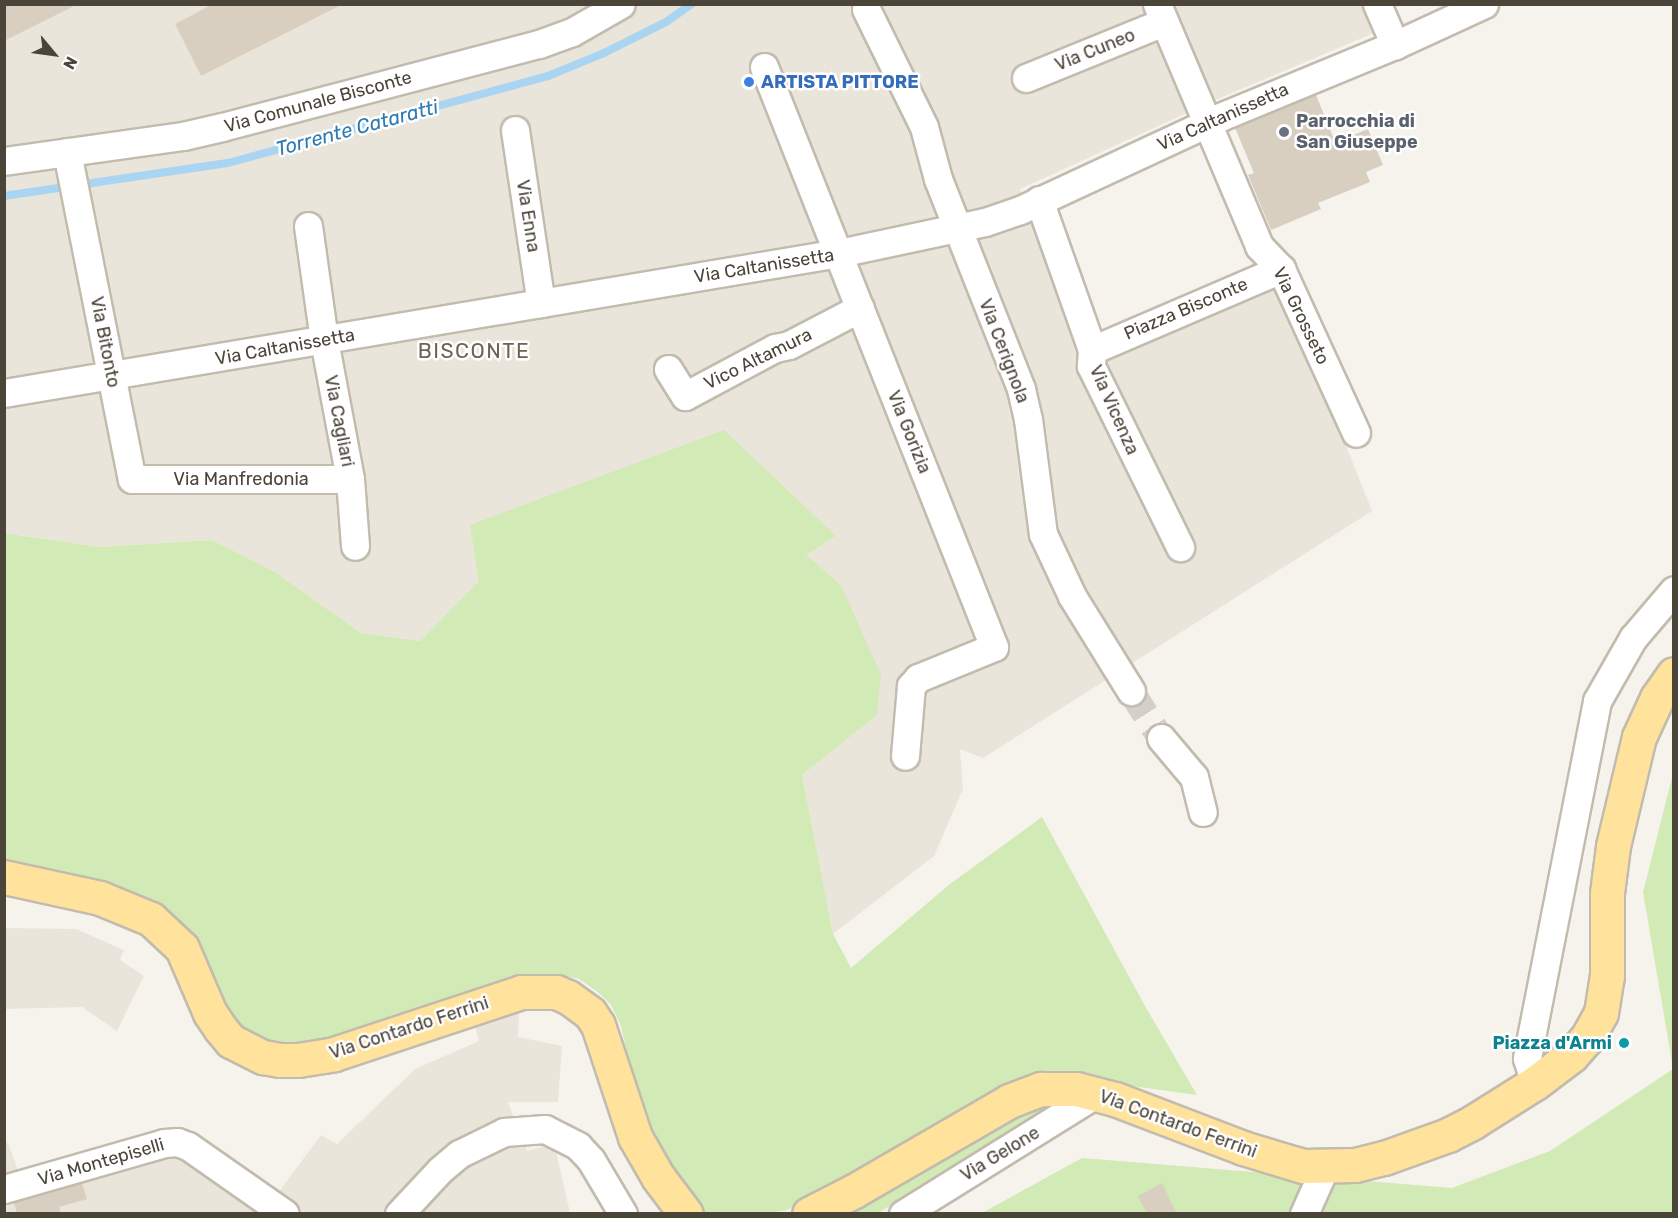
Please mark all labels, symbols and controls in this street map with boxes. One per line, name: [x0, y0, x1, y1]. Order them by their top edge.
north arrow: [24, 24, 84, 84]
street label: Via Cuneo: [1052, 24, 1138, 76]
text: N: [59, 53, 81, 73]
street label: Via Comunale Bisconte: [222, 67, 414, 137]
place label: ARTISTA PITTORE: [761, 71, 919, 93]
marker: ARTISTA PITTORE: [742, 75, 756, 89]
street label: Via Caltanissetta: [1154, 78, 1292, 156]
water label: Torrente Cataratti: [273, 95, 441, 161]
place label: Parrocchia di San Giuseppe: [1296, 111, 1418, 154]
marker: Parrocchia di San Giuseppe: [1277, 125, 1291, 139]
street label: Via Enna: [512, 178, 544, 254]
street label: Via Caltanissetta: [692, 244, 836, 288]
street label: Via Grosseto: [1268, 264, 1334, 368]
street label: Piazza Bisconte: [1121, 273, 1251, 345]
street label: Via Bitonto: [86, 295, 124, 389]
street label: Via Cerignola: [974, 296, 1034, 406]
street label: Via Caltanissetta: [214, 324, 356, 370]
street label: Vico Altamura: [700, 324, 816, 394]
district label: BISCONTE: [418, 338, 530, 364]
street label: Via Vicenza: [1084, 362, 1144, 458]
street label: Via Cagliari: [320, 373, 358, 469]
street label: Via Gorizia: [883, 387, 935, 477]
street label: Via Manfredonia: [173, 468, 309, 490]
street label: Via Contardo Ferrini: [327, 992, 491, 1064]
place label: Piazza d'Armi: [1492, 1032, 1612, 1054]
marker: Piazza d'Armi: [1617, 1036, 1631, 1050]
street label: Via Contardo Ferrini: [1096, 1085, 1260, 1163]
street label: Via Gelone: [957, 1122, 1043, 1186]
street label: Via Montepiselli: [35, 1134, 167, 1190]

